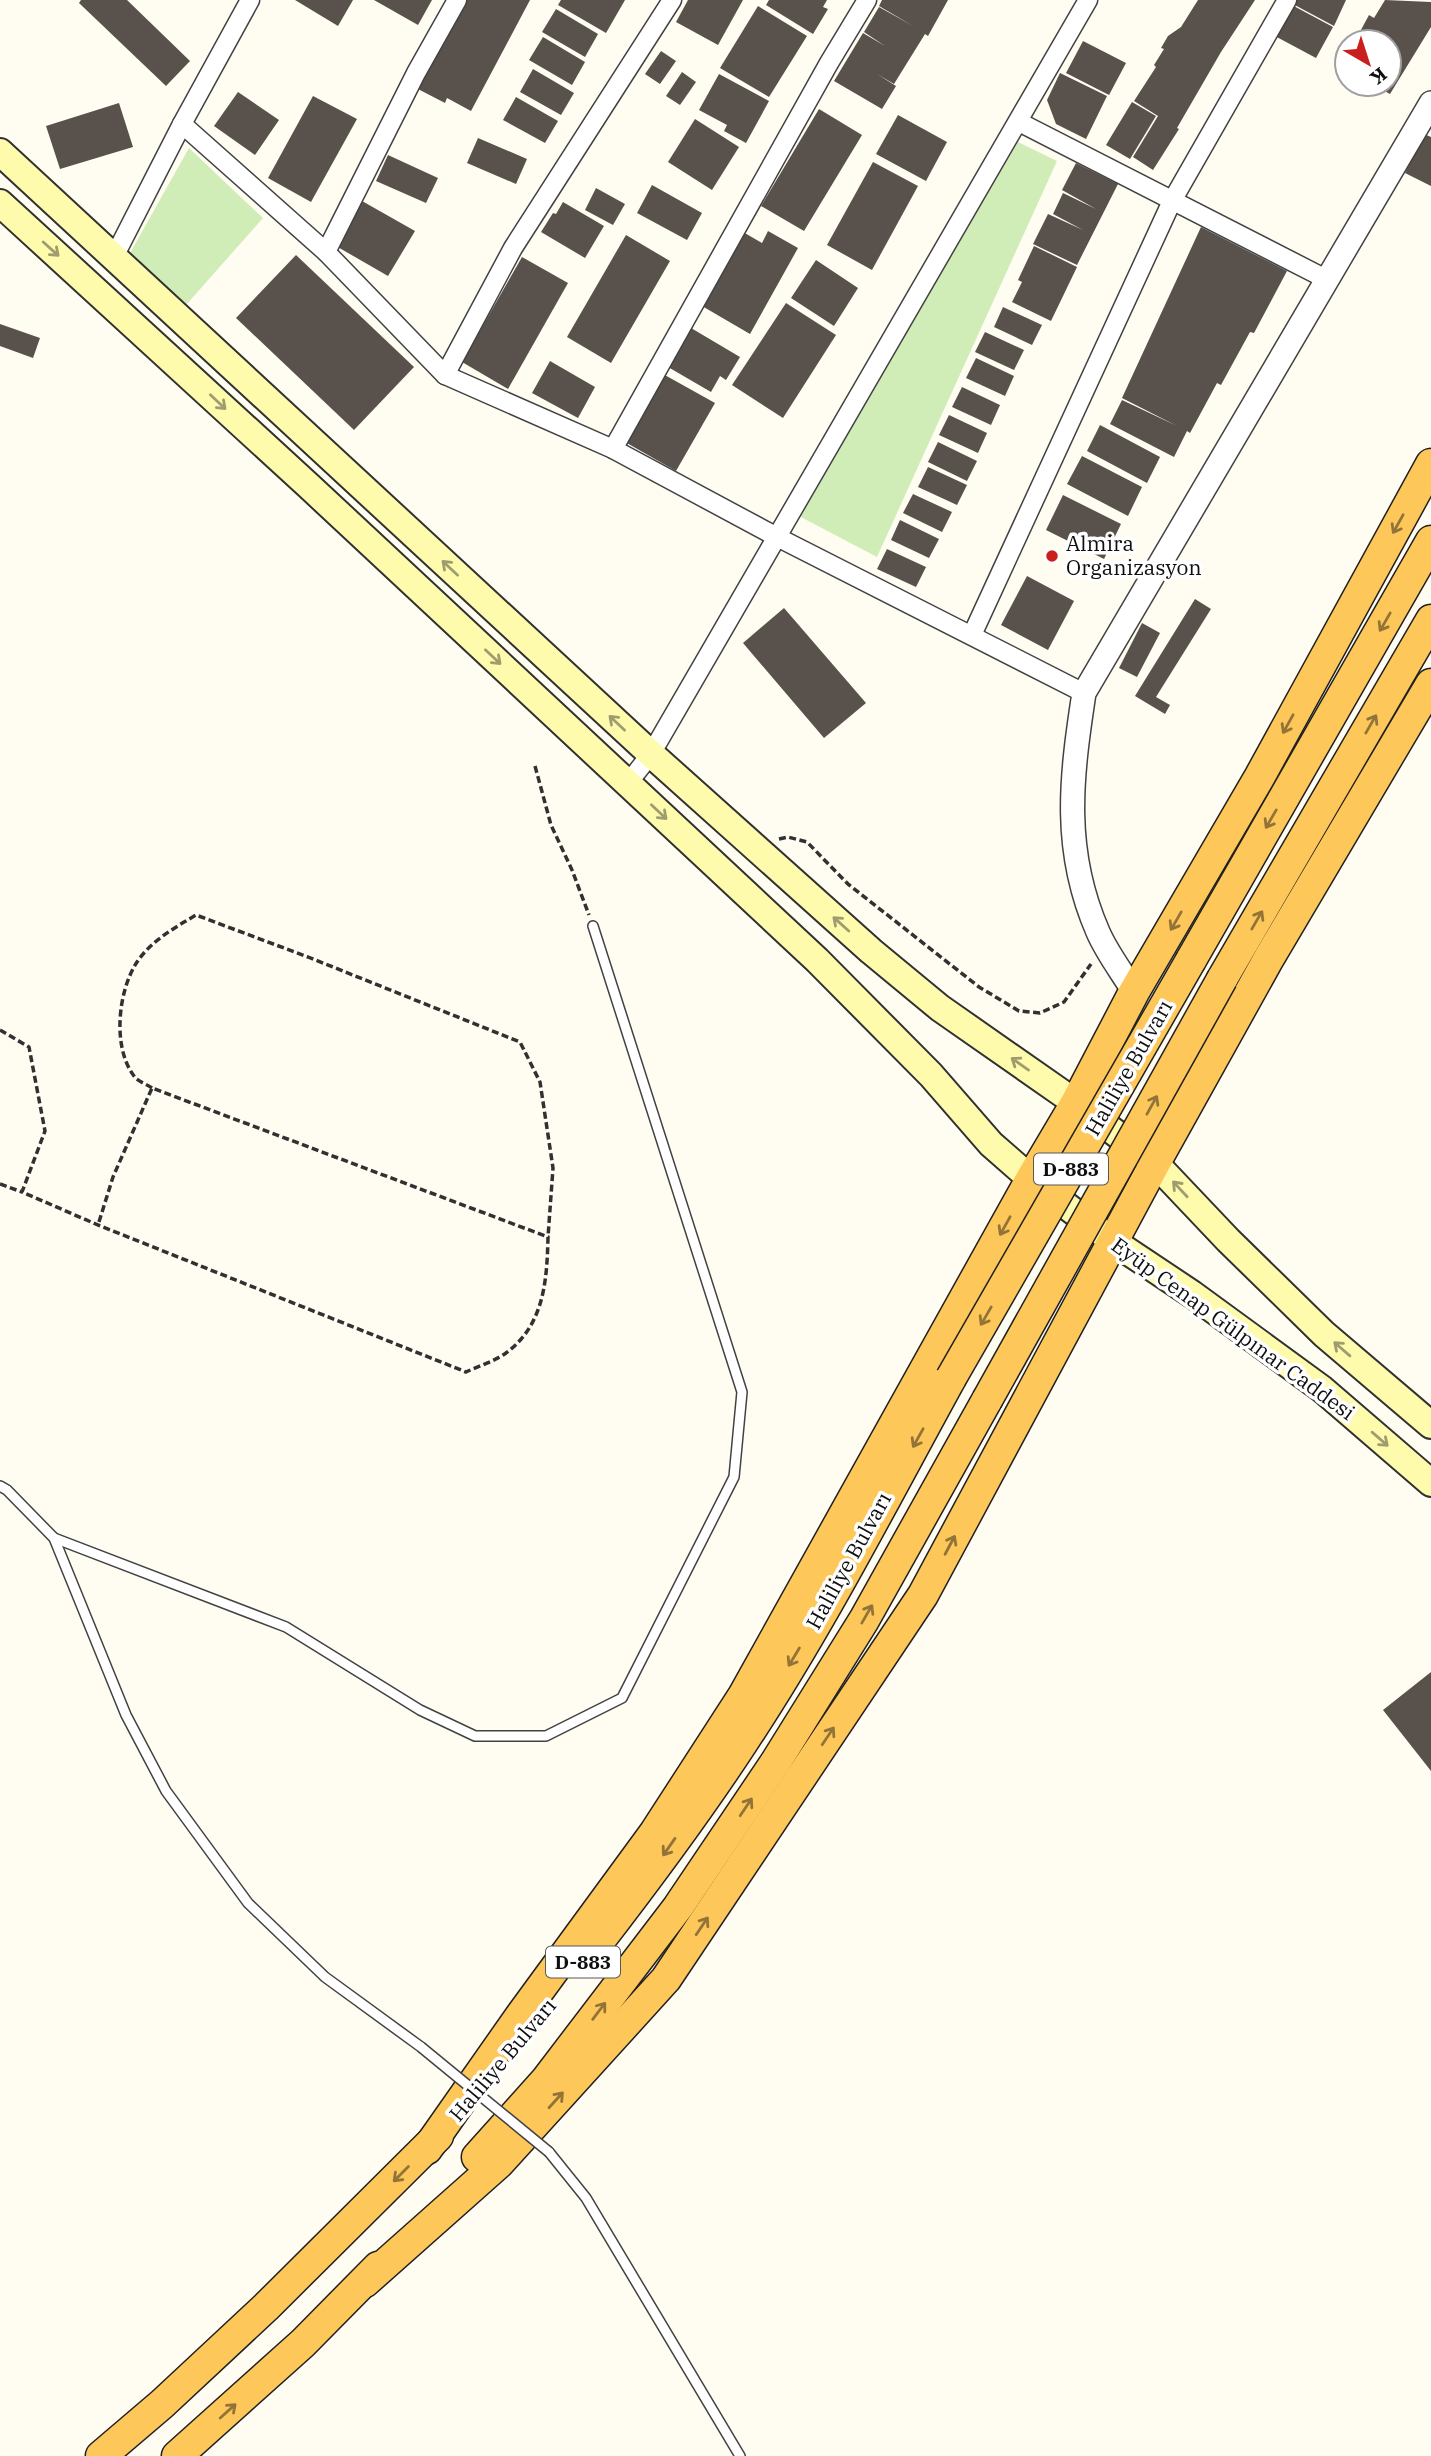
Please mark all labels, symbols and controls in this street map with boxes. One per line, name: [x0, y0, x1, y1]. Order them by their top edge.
north arrow: [1333, 28, 1403, 98]
text: K: [1365, 62, 1392, 90]
one-way arrow: [41, 241, 59, 257]
one-way arrow: [209, 394, 226, 411]
one-way arrow: [1391, 513, 1404, 534]
place label: Almira Organizasyon: [1066, 529, 1202, 581]
marker: Almira Organizasyon: [1044, 548, 1060, 564]
one-way arrow: [442, 560, 459, 577]
one-way arrow: [1378, 611, 1392, 631]
one-way arrow: [484, 649, 501, 666]
one-way arrow: [1281, 713, 1295, 733]
one-way arrow: [609, 714, 626, 731]
one-way arrow: [1364, 714, 1378, 734]
one-way arrow: [650, 804, 667, 821]
one-way arrow: [1264, 808, 1277, 829]
one-way arrow: [1168, 911, 1182, 931]
one-way arrow: [1250, 911, 1264, 931]
one-way arrow: [832, 916, 850, 932]
street label: Haliliye Bulvarı: [1078, 994, 1178, 1141]
one-way arrow: [1011, 1057, 1030, 1071]
one-way arrow: [1146, 1095, 1159, 1116]
road number: D-883: [1034, 1154, 1108, 1184]
one-way arrow: [1172, 1180, 1188, 1198]
one-way arrow: [997, 1216, 1011, 1236]
street label: Eyüp Cenap Gülpınar Caddesi: [1106, 1230, 1361, 1426]
one-way arrow: [979, 1305, 992, 1326]
one-way arrow: [1333, 1341, 1351, 1357]
one-way arrow: [911, 1427, 924, 1448]
one-way arrow: [1370, 1431, 1388, 1447]
street label: Haliliye Bulvarı: [799, 1487, 897, 1634]
one-way arrow: [944, 1535, 957, 1556]
one-way arrow: [861, 1604, 874, 1625]
one-way arrow: [787, 1647, 801, 1667]
one-way arrow: [821, 1727, 835, 1747]
one-way arrow: [739, 1797, 753, 1817]
one-way arrow: [662, 1837, 676, 1856]
one-way arrow: [695, 1916, 709, 1936]
road number: D-883: [546, 1946, 620, 1978]
street label: Haliliye Bulvarı: [443, 1992, 562, 2127]
one-way arrow: [591, 2002, 606, 2021]
one-way arrow: [548, 2092, 565, 2109]
one-way arrow: [392, 2166, 409, 2183]
one-way arrow: [219, 2403, 237, 2419]

